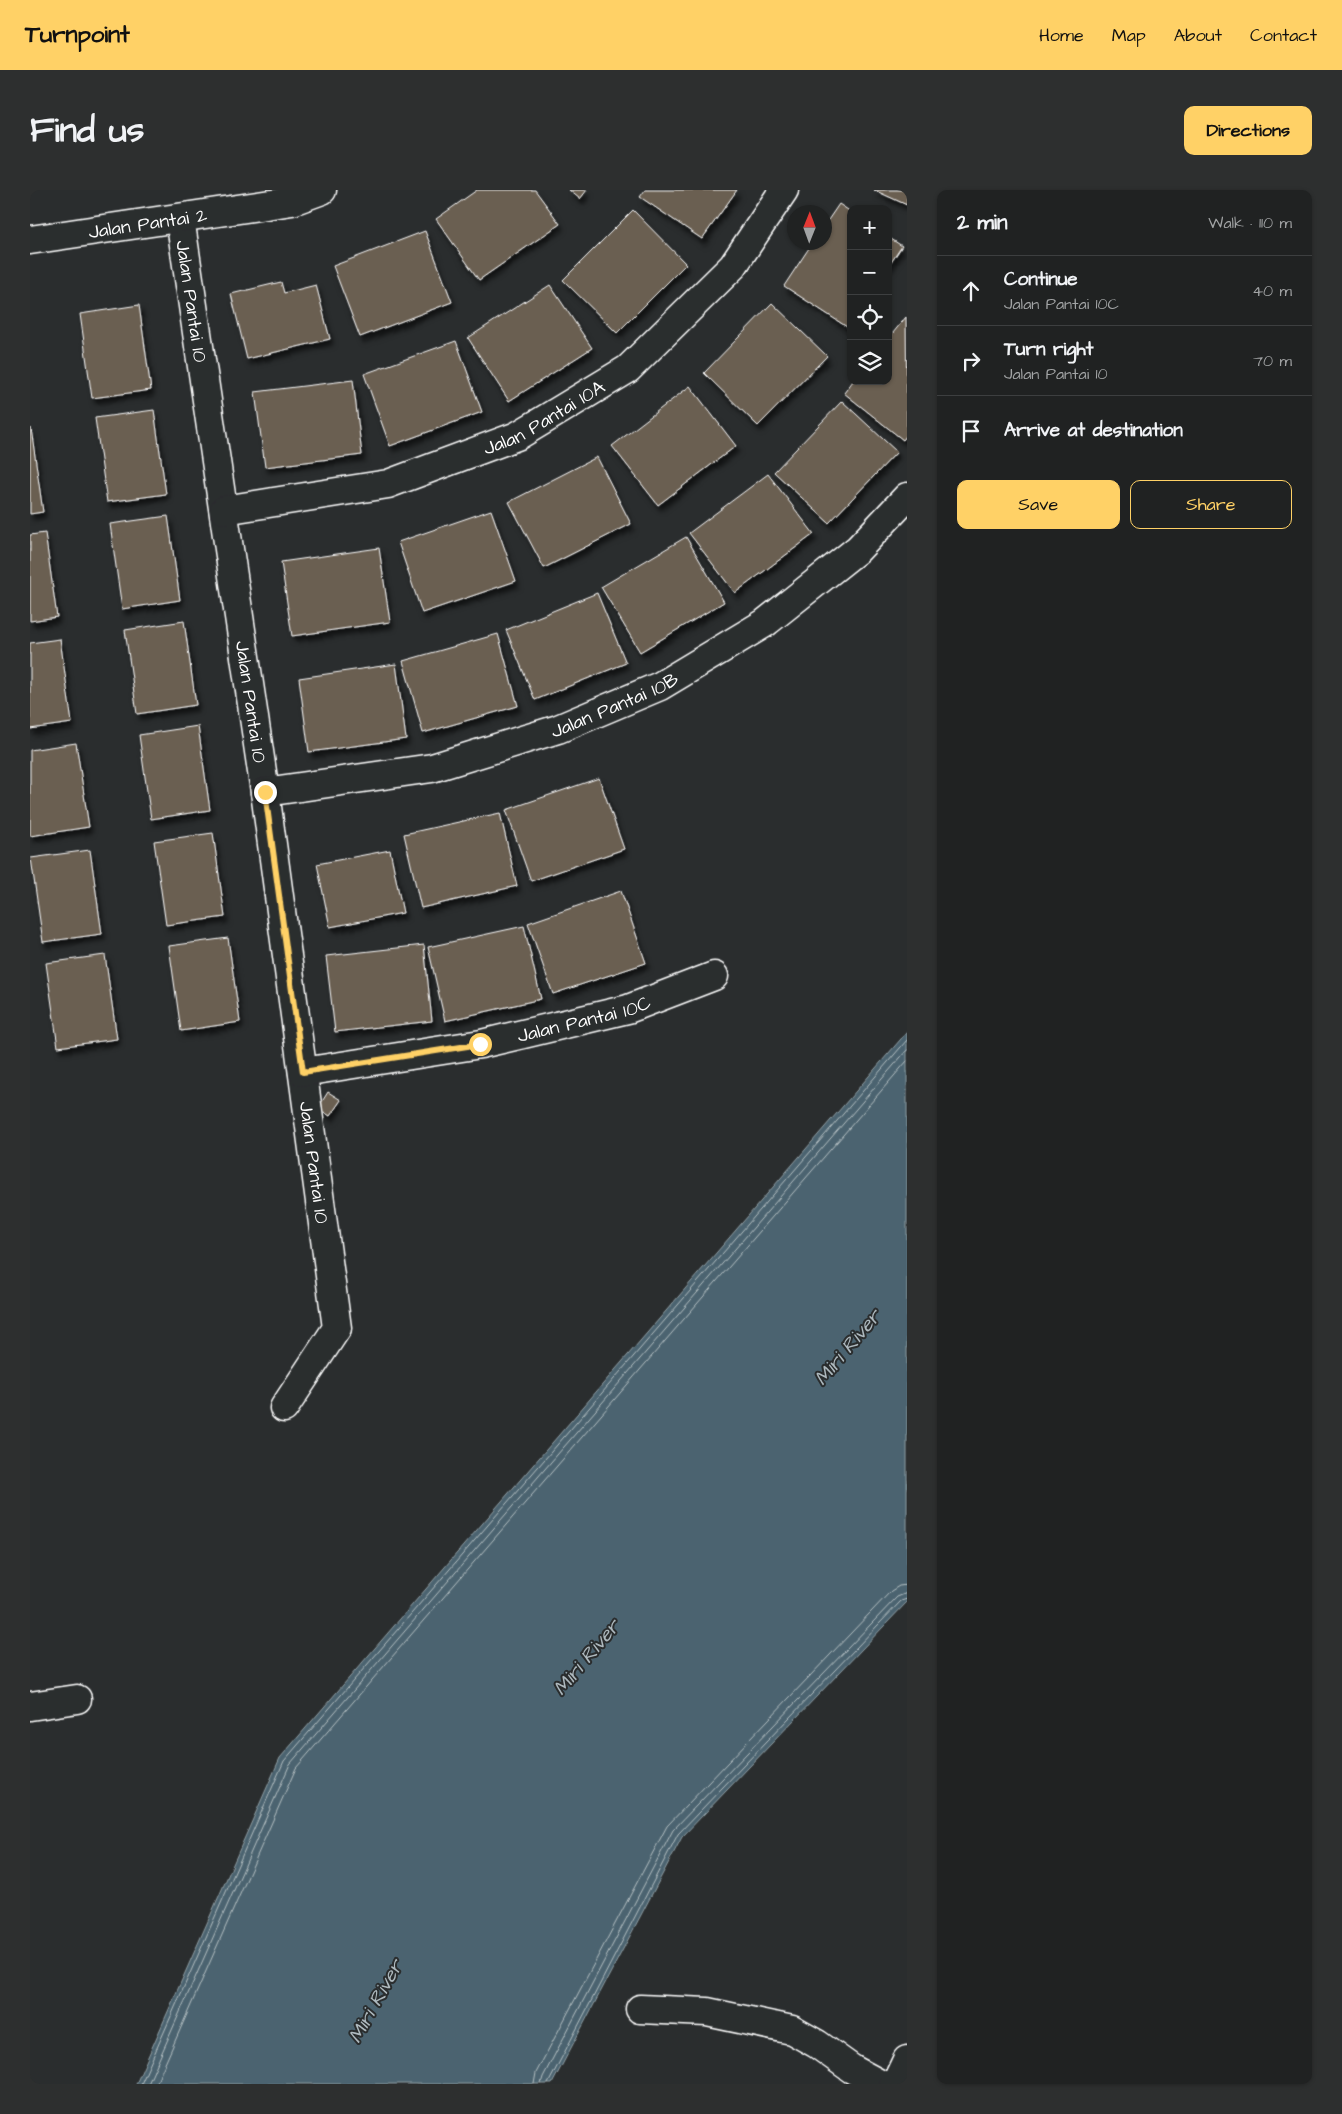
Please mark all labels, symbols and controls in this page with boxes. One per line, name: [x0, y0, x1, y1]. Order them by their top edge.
text: Turnpoint: [25, 18, 130, 52]
text: Home: [1039, 23, 1084, 48]
text: Map: [1112, 23, 1146, 48]
text: About: [1174, 23, 1222, 48]
text: Contact: [1250, 23, 1317, 48]
text: Find us: [30, 106, 144, 155]
button: Directions: [1184, 106, 1312, 155]
street label: Jalan Pantai 2: [87, 202, 209, 246]
north arrow: [787, 205, 832, 250]
map controls: [847, 205, 892, 385]
button: +: [847, 205, 892, 250]
text: 2 min: [957, 208, 1007, 237]
text: Walk · 110 m: [1208, 212, 1292, 234]
street label: Jalan Pantai 10: [168, 238, 213, 364]
button: −: [847, 250, 892, 295]
text: Continue: [1004, 266, 1078, 293]
icon: ahead: [957, 277, 985, 305]
text: 40 m: [1252, 280, 1292, 302]
text: Jalan Pantai 10C: [1004, 293, 1119, 315]
button: locate: [847, 295, 892, 340]
text: Turn right: [1004, 336, 1093, 363]
button: layers: [847, 340, 892, 385]
icon: right: [957, 347, 985, 375]
text: 70 m: [1253, 350, 1292, 372]
text: Jalan Pantai 10: [1004, 363, 1108, 385]
street label: Jalan Pantai 10A: [480, 374, 610, 462]
icon: arrive: [957, 417, 985, 445]
text: Arrive at destination: [1004, 417, 1183, 444]
button: Save: [957, 480, 1120, 529]
button: Share: [1130, 480, 1292, 529]
street label: Jalan Pantai 10: [228, 639, 273, 765]
street label: Jalan Pantai 10B: [548, 666, 684, 745]
route end: [254, 781, 277, 804]
street label: Jalan Pantai 10C: [515, 989, 655, 1050]
route start: [469, 1033, 492, 1056]
street label: Jalan Pantai 10: [292, 1100, 335, 1225]
water label: Miri River: [808, 1302, 889, 1392]
water label: Miri River: [547, 1612, 628, 1702]
water label: Miri River: [342, 1953, 411, 2048]

